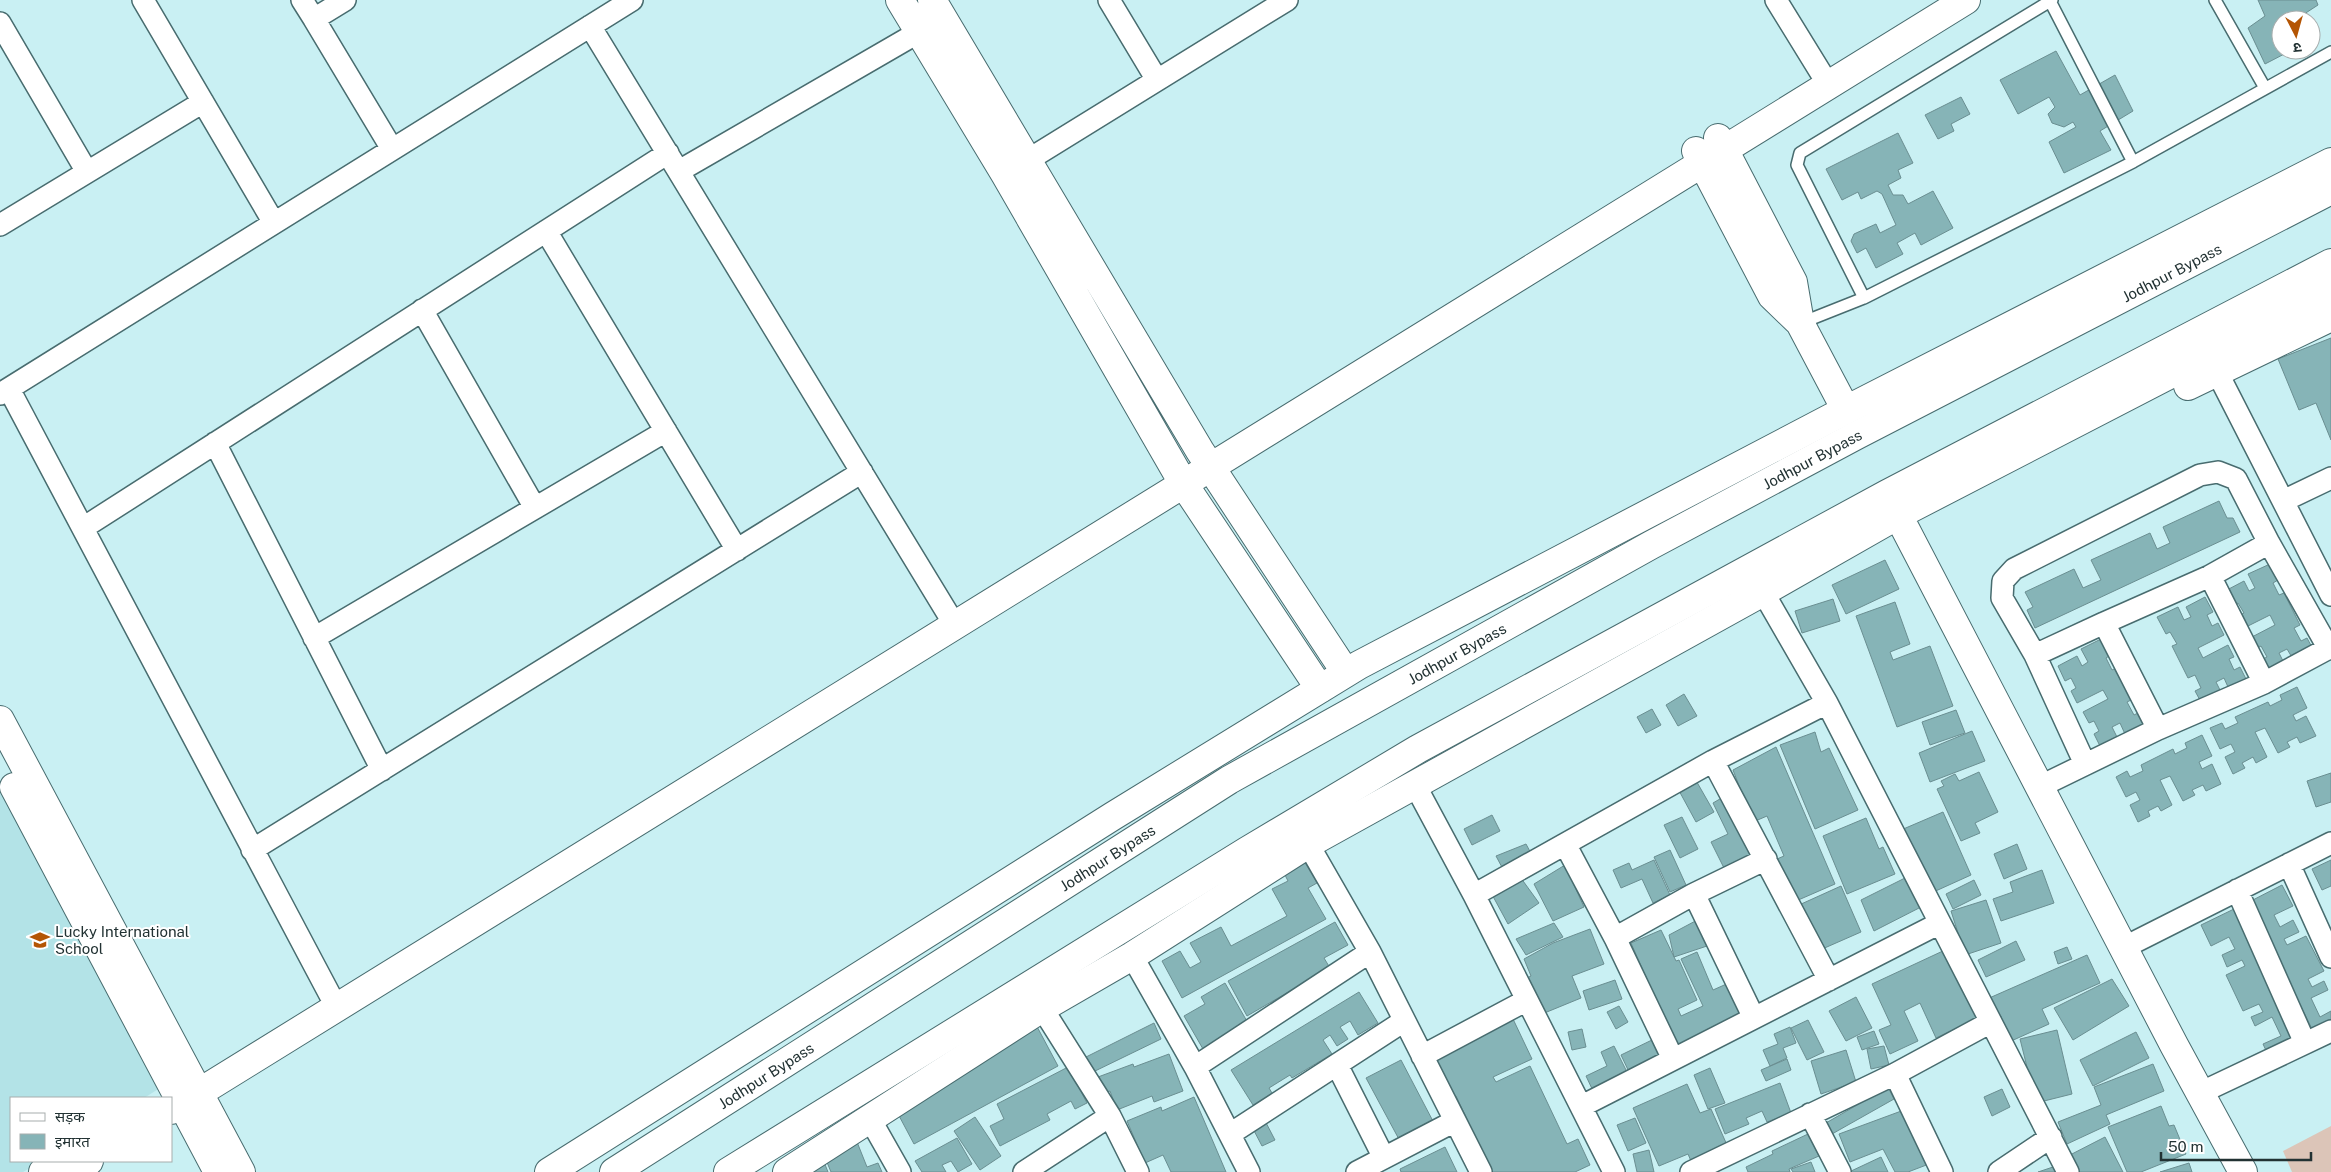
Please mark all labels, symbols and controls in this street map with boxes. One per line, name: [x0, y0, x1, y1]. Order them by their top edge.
north arrow: [2271, 10, 2321, 60]
text: उ: [2292, 40, 2302, 56]
street label: Jodhpur Bypass: [2119, 240, 2224, 305]
street label: Jodhpur Bypass: [1760, 426, 1864, 492]
street label: Jodhpur Bypass: [1405, 619, 1509, 687]
street label: Jodhpur Bypass: [1057, 821, 1158, 894]
place label: Lucky International School: [55, 923, 189, 957]
school or university icon: Lucky International School: [29, 929, 51, 951]
street label: Jodhpur Bypass: [715, 1039, 817, 1112]
legend: [10, 1097, 172, 1162]
text: सड़क: [55, 1108, 85, 1125]
scale bar: [2161, 1130, 2311, 1162]
text: इमारत: [55, 1133, 90, 1150]
text: 50 m: [2168, 1138, 2203, 1155]

